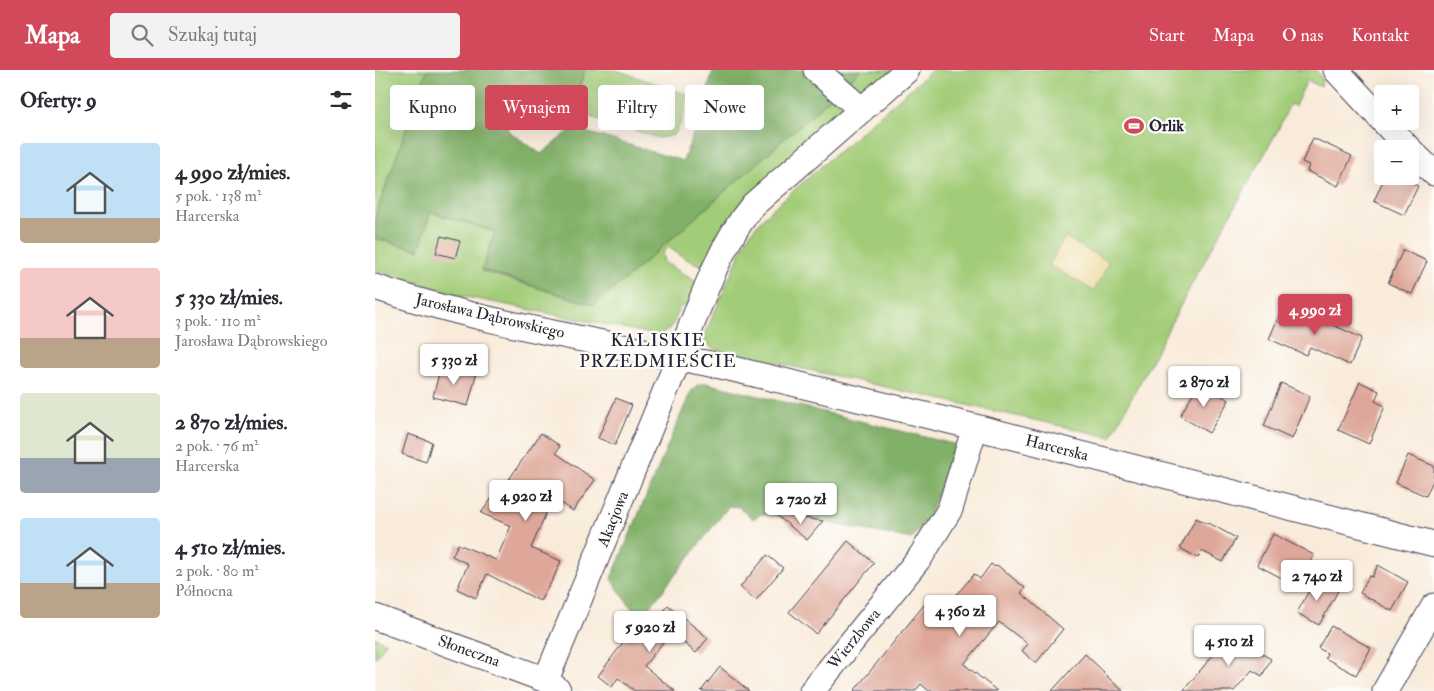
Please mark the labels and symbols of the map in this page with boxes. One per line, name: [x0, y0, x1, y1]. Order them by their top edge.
sports icon: Orlik: [1123, 115, 1145, 137]
place label: Orlik: [1149, 116, 1184, 136]
street label: Jarosława Dąbrowskiego: [412, 289, 567, 344]
pin: 4 990 zł: [1263, 294, 1367, 336]
district label: KALISKIE PRZEDMIEŚCIE: [579, 329, 737, 373]
pin: 5 330 zł: [402, 344, 506, 386]
pin: 2 870 zł: [1152, 366, 1256, 408]
street label: Harcerska: [1023, 431, 1091, 466]
pin: 4 920 zł: [474, 480, 578, 522]
pin: 2 720 zł: [749, 482, 853, 525]
street label: Akacjowa: [592, 488, 633, 551]
pin: 2 740 zł: [1265, 560, 1369, 602]
pin: 4 360 zł: [908, 594, 1012, 637]
street label: Wierzbowa: [823, 604, 885, 674]
pin: 5 920 zł: [598, 610, 702, 653]
pin: 4 510 zł: [1177, 624, 1281, 667]
street label: Słoneczna: [435, 631, 503, 672]

